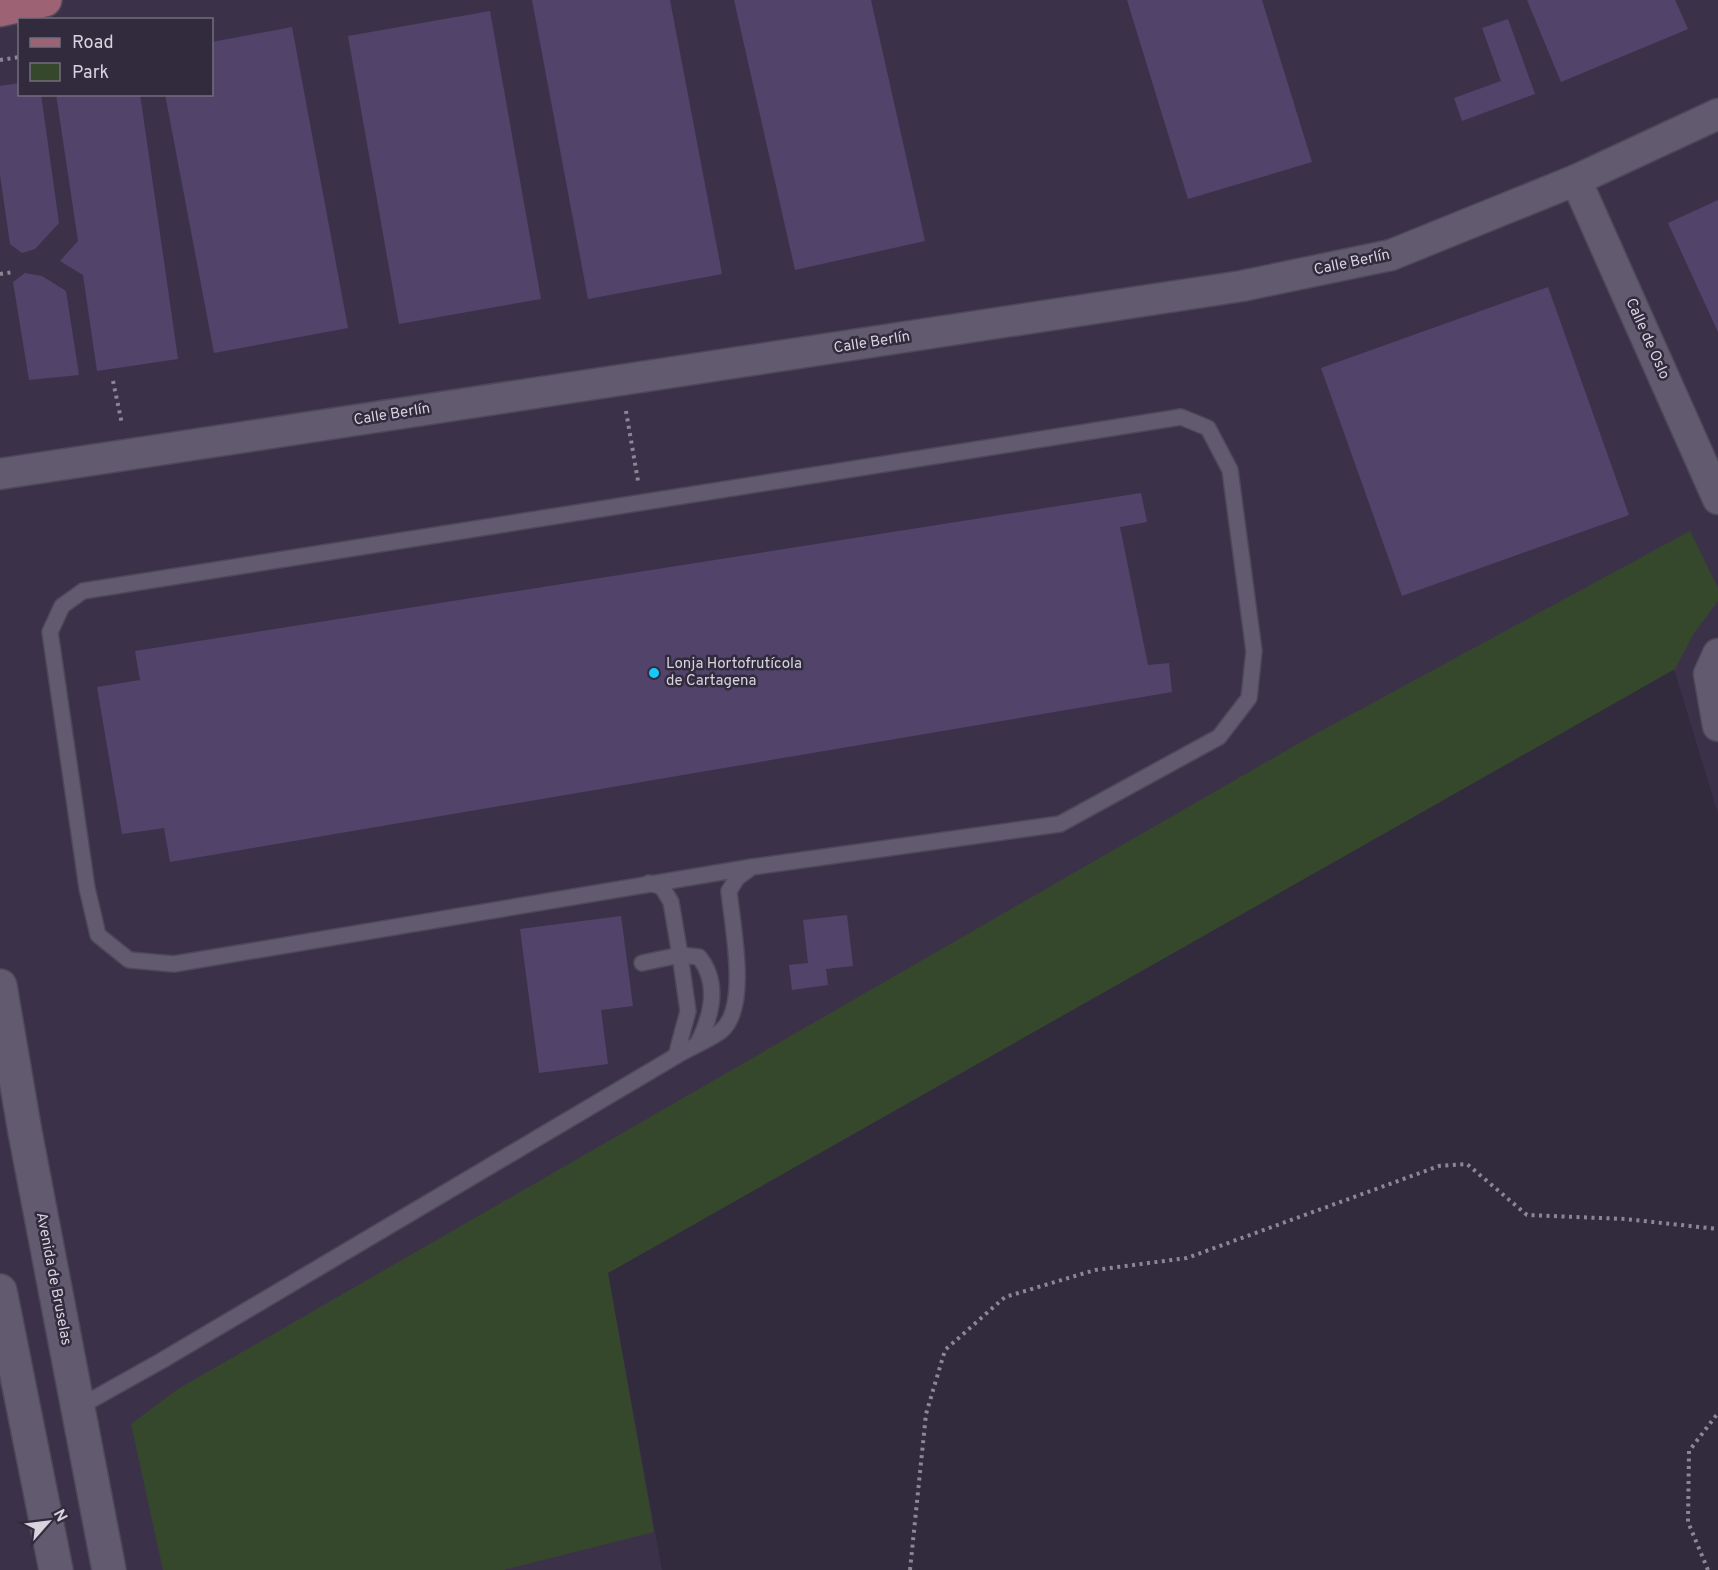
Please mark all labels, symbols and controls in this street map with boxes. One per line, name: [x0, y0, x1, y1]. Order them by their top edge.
legend: [18, 18, 213, 96]
text: Road: [72, 32, 114, 55]
text: Park: [72, 62, 109, 85]
street label: Calle Berlín: [1312, 246, 1392, 280]
street label: Calle de Oslo: [1621, 295, 1673, 383]
street label: Calle Berlín: [832, 328, 912, 358]
street label: Calle Berlín: [352, 400, 432, 430]
place label: Lonja Hortofrutícola de Cartagena: [666, 655, 802, 691]
marker: Lonja Hortofrutícola de Cartagena: [647, 666, 661, 680]
street label: Avenida de Bruselas: [31, 1211, 75, 1347]
north arrow: [18, 1492, 78, 1552]
text: N: [48, 1506, 71, 1526]

